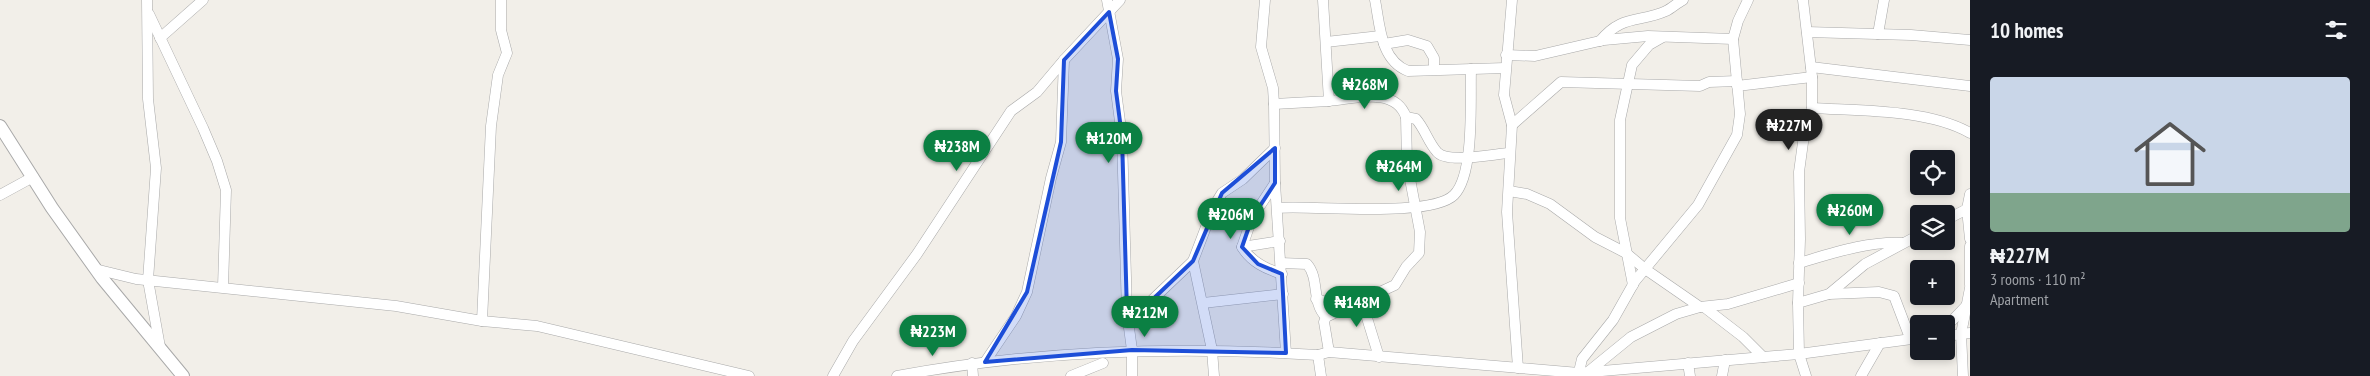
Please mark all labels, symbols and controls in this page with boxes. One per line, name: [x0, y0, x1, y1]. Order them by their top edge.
icon: filters: [2322, 16, 2350, 44]
text: 10 homes: [1990, 17, 2063, 44]
pin: ₦268M: [1330, 68, 1400, 110]
text: ₦268M: [1342, 74, 1388, 94]
pin: ₦227M: [1754, 108, 1824, 151]
icon: home: [2125, 109, 2215, 199]
text: ₦227M: [1766, 115, 1812, 135]
pin: ₦120M: [1074, 121, 1144, 164]
text: ₦120M: [1086, 128, 1132, 148]
pin: ₦238M: [922, 130, 992, 172]
text: ₦238M: [934, 136, 980, 156]
pin: ₦264M: [1364, 150, 1434, 192]
map controls: [1910, 150, 1955, 360]
button: locate: [1910, 150, 1955, 195]
text: ₦264M: [1376, 156, 1422, 176]
pin: ₦260M: [1815, 194, 1885, 236]
pin: ₦206M: [1196, 198, 1266, 240]
text: ₦260M: [1827, 200, 1873, 220]
text: ₦206M: [1208, 204, 1254, 224]
button: layers: [1910, 205, 1955, 250]
text: ₦227M: [1990, 242, 2049, 269]
button: +: [1910, 260, 1955, 305]
text: 3 rooms · 110 m²: [1990, 269, 2086, 289]
pin: ₦148M: [1322, 286, 1392, 328]
text: Apartment: [1990, 289, 2049, 309]
text: ₦148M: [1334, 292, 1380, 312]
pin: ₦212M: [1110, 296, 1180, 338]
text: ₦212M: [1122, 302, 1168, 322]
pin: ₦223M: [898, 314, 968, 357]
button: −: [1910, 315, 1955, 360]
text: ₦223M: [910, 321, 956, 341]

